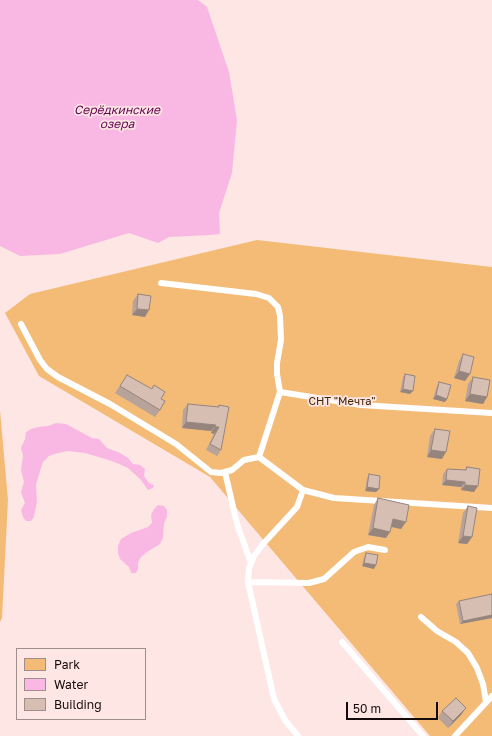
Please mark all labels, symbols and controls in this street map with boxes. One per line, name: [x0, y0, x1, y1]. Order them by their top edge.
water label: Серёдкинские озера: [74, 103, 160, 131]
park label: СНТ "Мечта": [308, 395, 376, 409]
legend: [16, 648, 146, 720]
text: Park: [54, 657, 80, 672]
text: Water: [54, 677, 88, 692]
scale bar: [348, 694, 440, 720]
text: Building: [54, 697, 102, 712]
text: 50 m: [353, 701, 381, 716]

